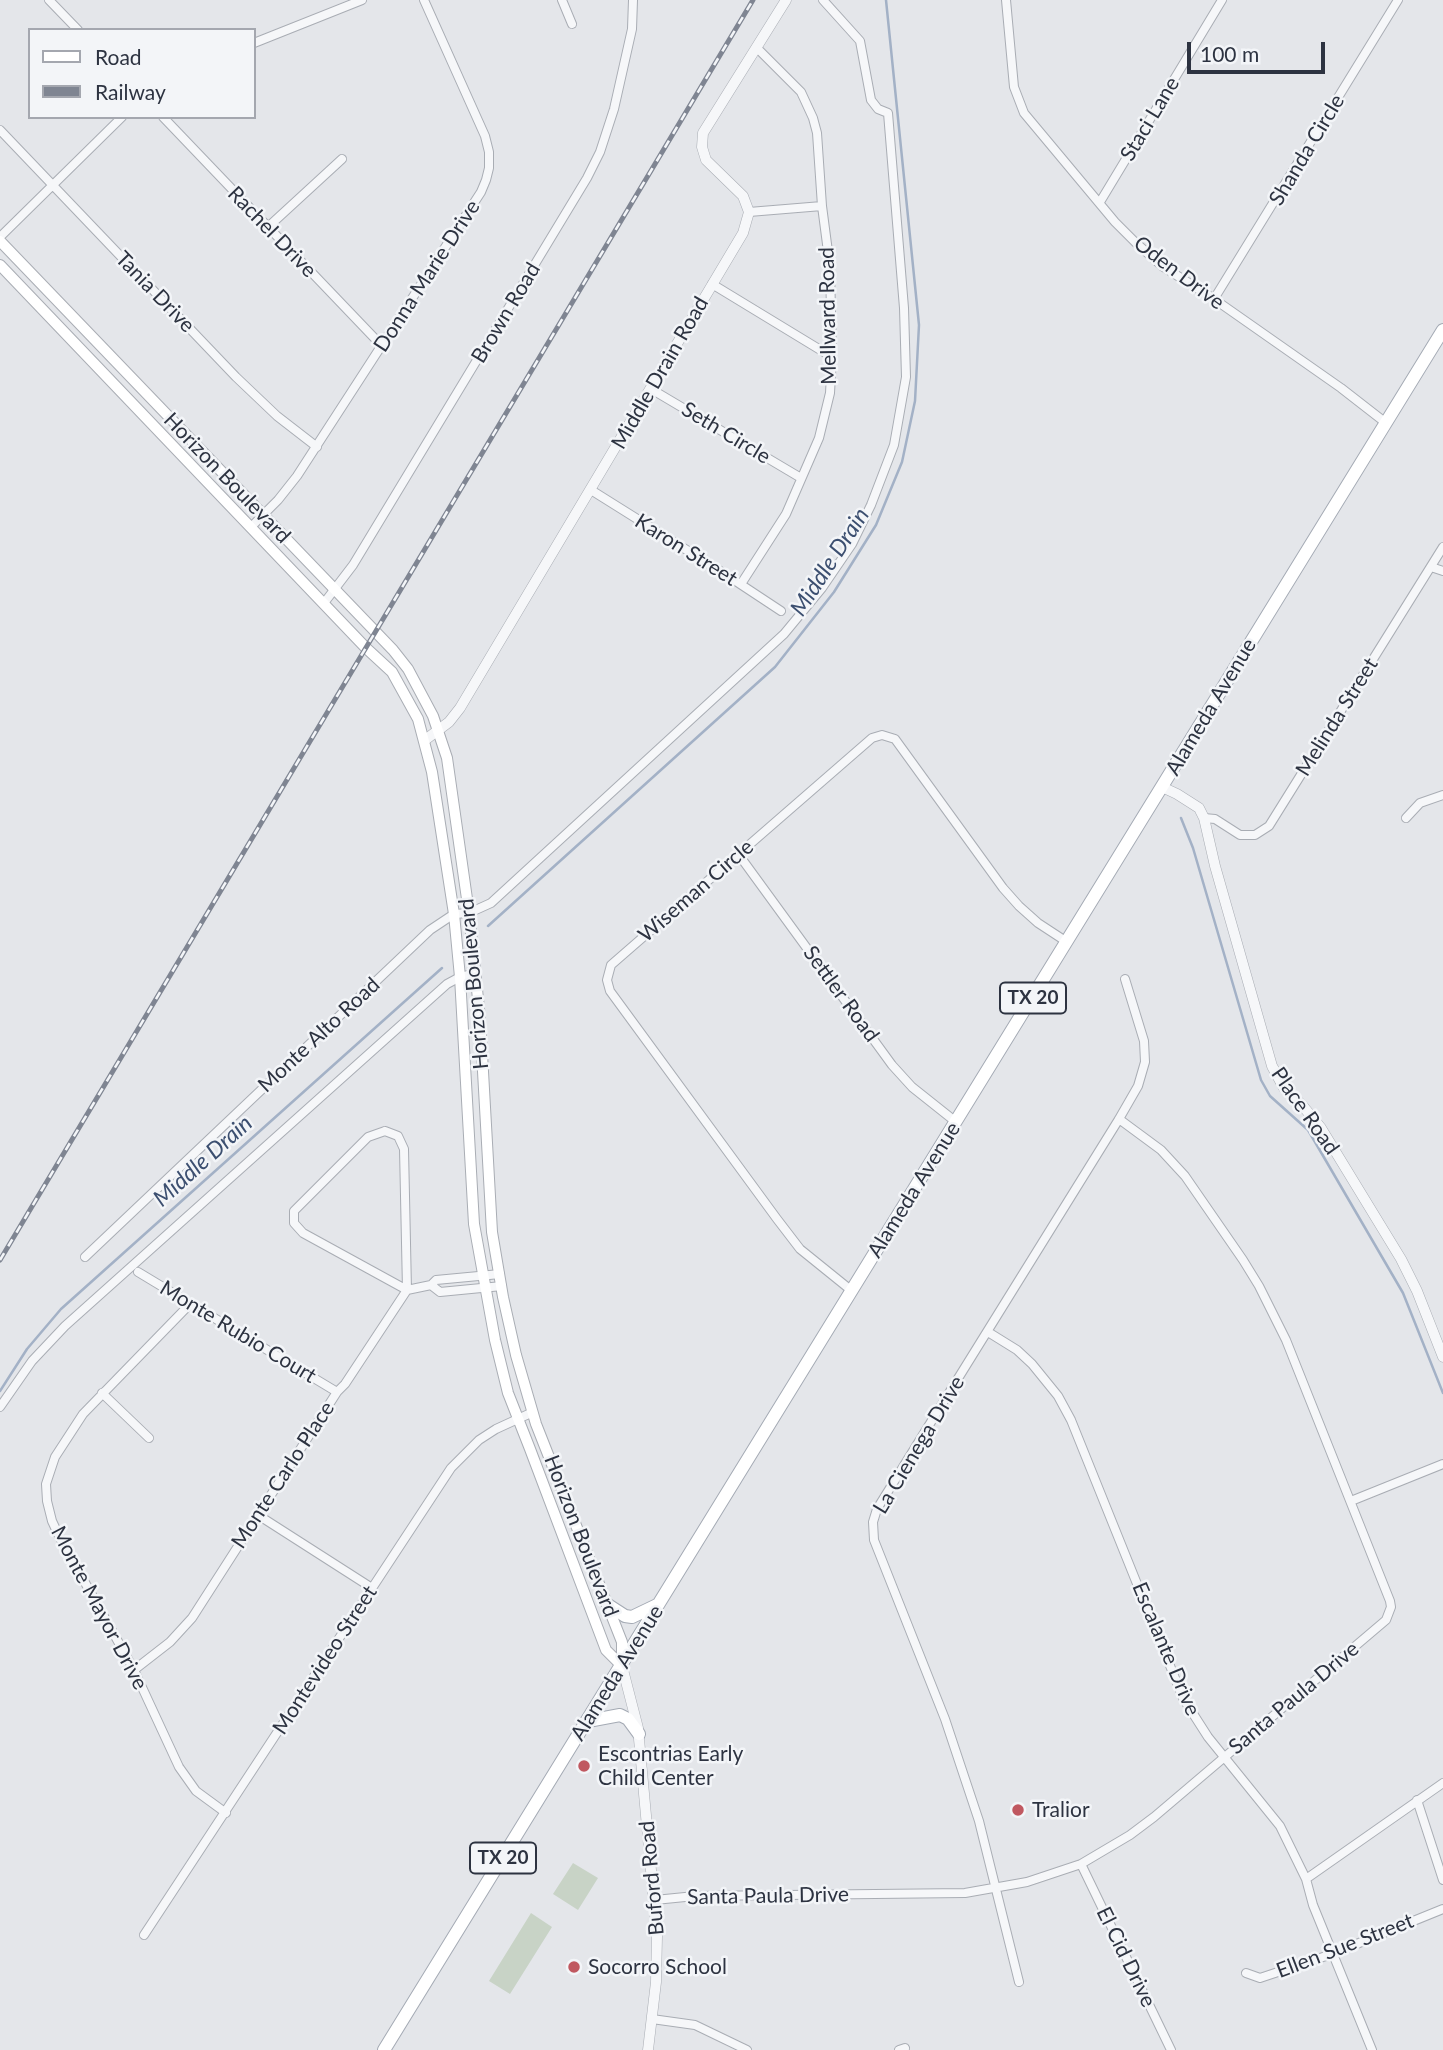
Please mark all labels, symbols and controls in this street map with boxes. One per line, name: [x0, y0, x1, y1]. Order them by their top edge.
legend: [28, 28, 256, 119]
scale bar: [1191, 28, 1329, 72]
text: 100 m: [1200, 41, 1259, 66]
text: Road: [95, 44, 142, 69]
street label: Staci Lane: [1115, 72, 1185, 166]
text: Railway: [95, 79, 166, 104]
street label: Shanda Circle: [1264, 90, 1350, 210]
street label: Rachel Drive: [222, 181, 322, 283]
street label: Donna Marie Drive: [369, 195, 485, 357]
street label: Oden Drive: [1129, 231, 1229, 315]
street label: Tania Drive: [110, 246, 200, 338]
street label: Mellward Road: [814, 247, 842, 385]
street label: Brown Road: [466, 258, 546, 368]
street label: Middle Drain Road: [606, 292, 714, 454]
street label: Seth Circle: [677, 397, 775, 469]
street label: Horizon Boulevard: [158, 408, 296, 548]
water label: Middle Drain: [785, 503, 875, 621]
street label: Karon Street: [630, 509, 742, 591]
street label: Alameda Avenue: [1160, 634, 1262, 780]
street label: Melinda Street: [1291, 653, 1383, 781]
street label: Wiseman Circle: [633, 834, 759, 948]
street label: Horizon Boulevard: [454, 897, 494, 1071]
street label: Settler Road: [798, 941, 884, 1047]
street label: Monte Alto Road: [253, 972, 385, 1098]
road number: TX 20: [1000, 982, 1066, 1014]
street label: Place Road: [1266, 1062, 1344, 1160]
water label: Middle Drain: [148, 1109, 258, 1213]
street label: Alameda Avenue: [862, 1118, 966, 1262]
street label: Monte Rubio Court: [155, 1275, 321, 1389]
street label: La Cienega Drive: [868, 1371, 970, 1519]
street label: Monte Carlo Place: [226, 1397, 340, 1553]
street label: Horizon Boulevard: [539, 1451, 623, 1621]
street label: Monte Mayor Drive: [45, 1522, 153, 1694]
street label: Escalante Drive: [1127, 1578, 1205, 1720]
street label: Montevideo Street: [268, 1581, 382, 1739]
street label: Alameda Avenue: [565, 1601, 669, 1745]
street label: Santa Paula Drive: [1224, 1636, 1364, 1760]
place label: Escontrias Early Child Center: [598, 1741, 743, 1791]
marker: Escontrias Early Child Center: [576, 1758, 592, 1774]
place label: Tralior: [1032, 1797, 1090, 1823]
marker: Tralior: [1010, 1802, 1026, 1818]
street label: Buford Road: [634, 1820, 670, 1936]
road number: TX 20: [470, 1842, 536, 1874]
street label: Santa Paula Drive: [687, 1882, 849, 1910]
street label: El Cid Drive: [1091, 1903, 1161, 2011]
street label: Ellen Sue Street: [1273, 1908, 1417, 1984]
place label: Socorro School: [588, 1954, 727, 1980]
marker: Socorro School: [566, 1959, 582, 1975]

